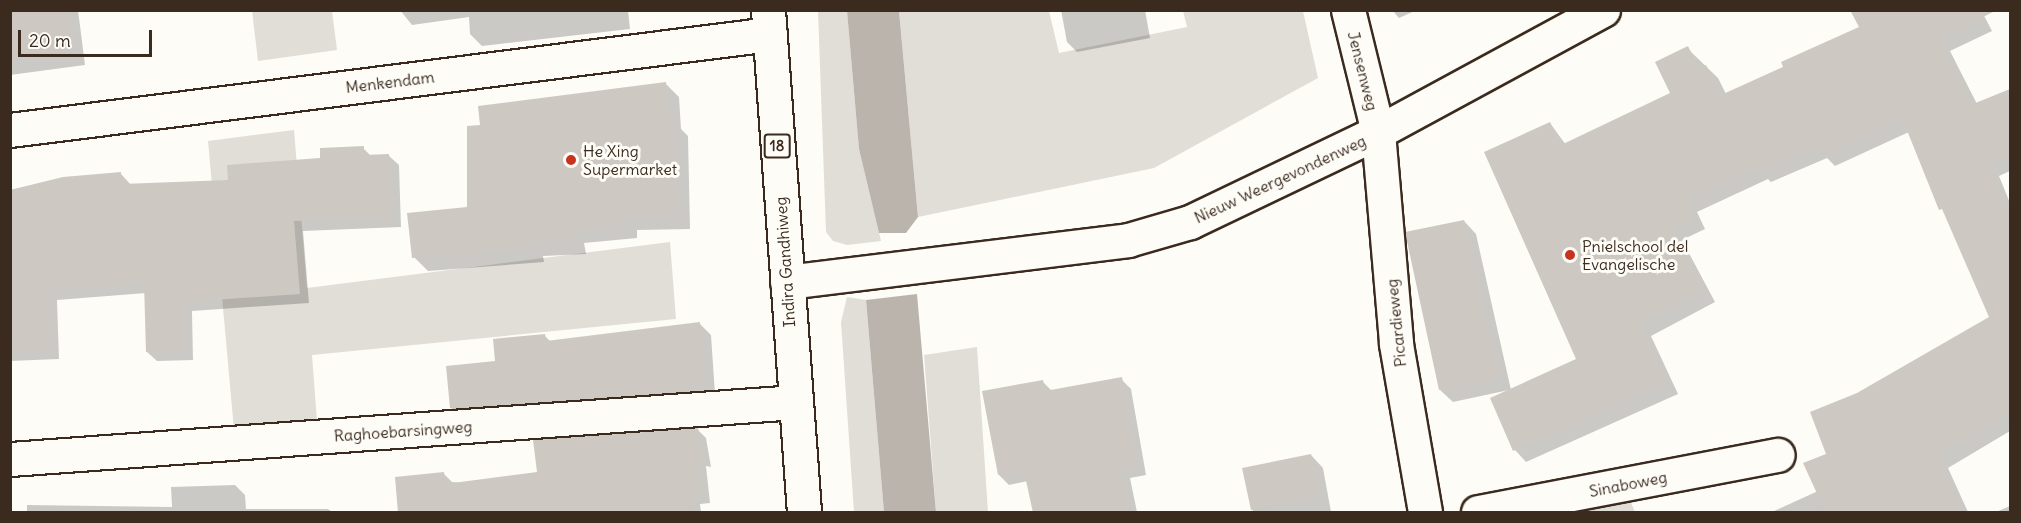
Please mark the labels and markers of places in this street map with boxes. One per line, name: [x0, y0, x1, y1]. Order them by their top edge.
place label: He Xing Supermarket: [583, 141, 677, 179]
marker: He Xing Supermarket: [564, 153, 578, 167]
place label: Pnielschool del Evangelische: [1582, 236, 1688, 274]
marker: Pnielschool del Evangelische: [1563, 248, 1577, 262]

